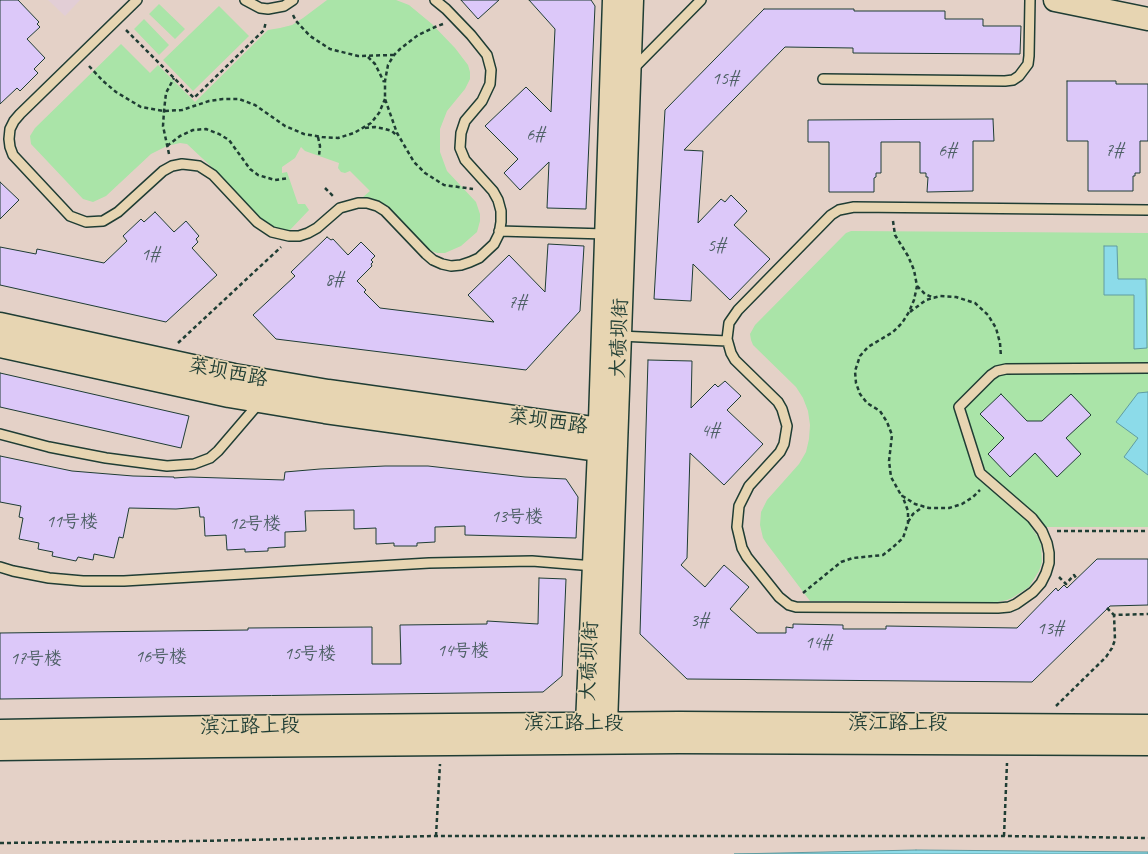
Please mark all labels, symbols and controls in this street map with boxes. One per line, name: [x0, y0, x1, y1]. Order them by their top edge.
house number: 15#: [712, 68, 738, 90]
house number: 6#: [526, 124, 544, 146]
house number: 6#: [938, 140, 956, 162]
house number: 7#: [1105, 140, 1123, 162]
house number: 5#: [707, 235, 725, 257]
house number: 1#: [141, 244, 159, 266]
house number: 8#: [325, 269, 343, 291]
house number: 7#: [508, 292, 526, 314]
street label: 大碛坝街: [607, 298, 633, 378]
street label: 菜坝西路: [186, 354, 270, 392]
street label: 菜坝西路: [507, 405, 589, 439]
house number: 4#: [701, 420, 719, 442]
house number: 13号楼: [491, 506, 543, 528]
house number: 11号楼: [46, 511, 98, 533]
house number: 12号楼: [229, 513, 281, 535]
house number: 3#: [690, 610, 708, 632]
house number: 13#: [1037, 618, 1063, 640]
street label: 大碛坝街: [577, 621, 603, 701]
house number: 14#: [805, 632, 831, 654]
house number: 14号楼: [437, 640, 489, 662]
house number: 15号楼: [284, 643, 336, 665]
house number: 16号楼: [135, 646, 187, 668]
house number: 17号楼: [10, 648, 62, 670]
street label: 滨江路上段: [524, 712, 624, 736]
street label: 滨江路上段: [848, 712, 948, 736]
street label: 滨江路上段: [200, 714, 300, 740]

